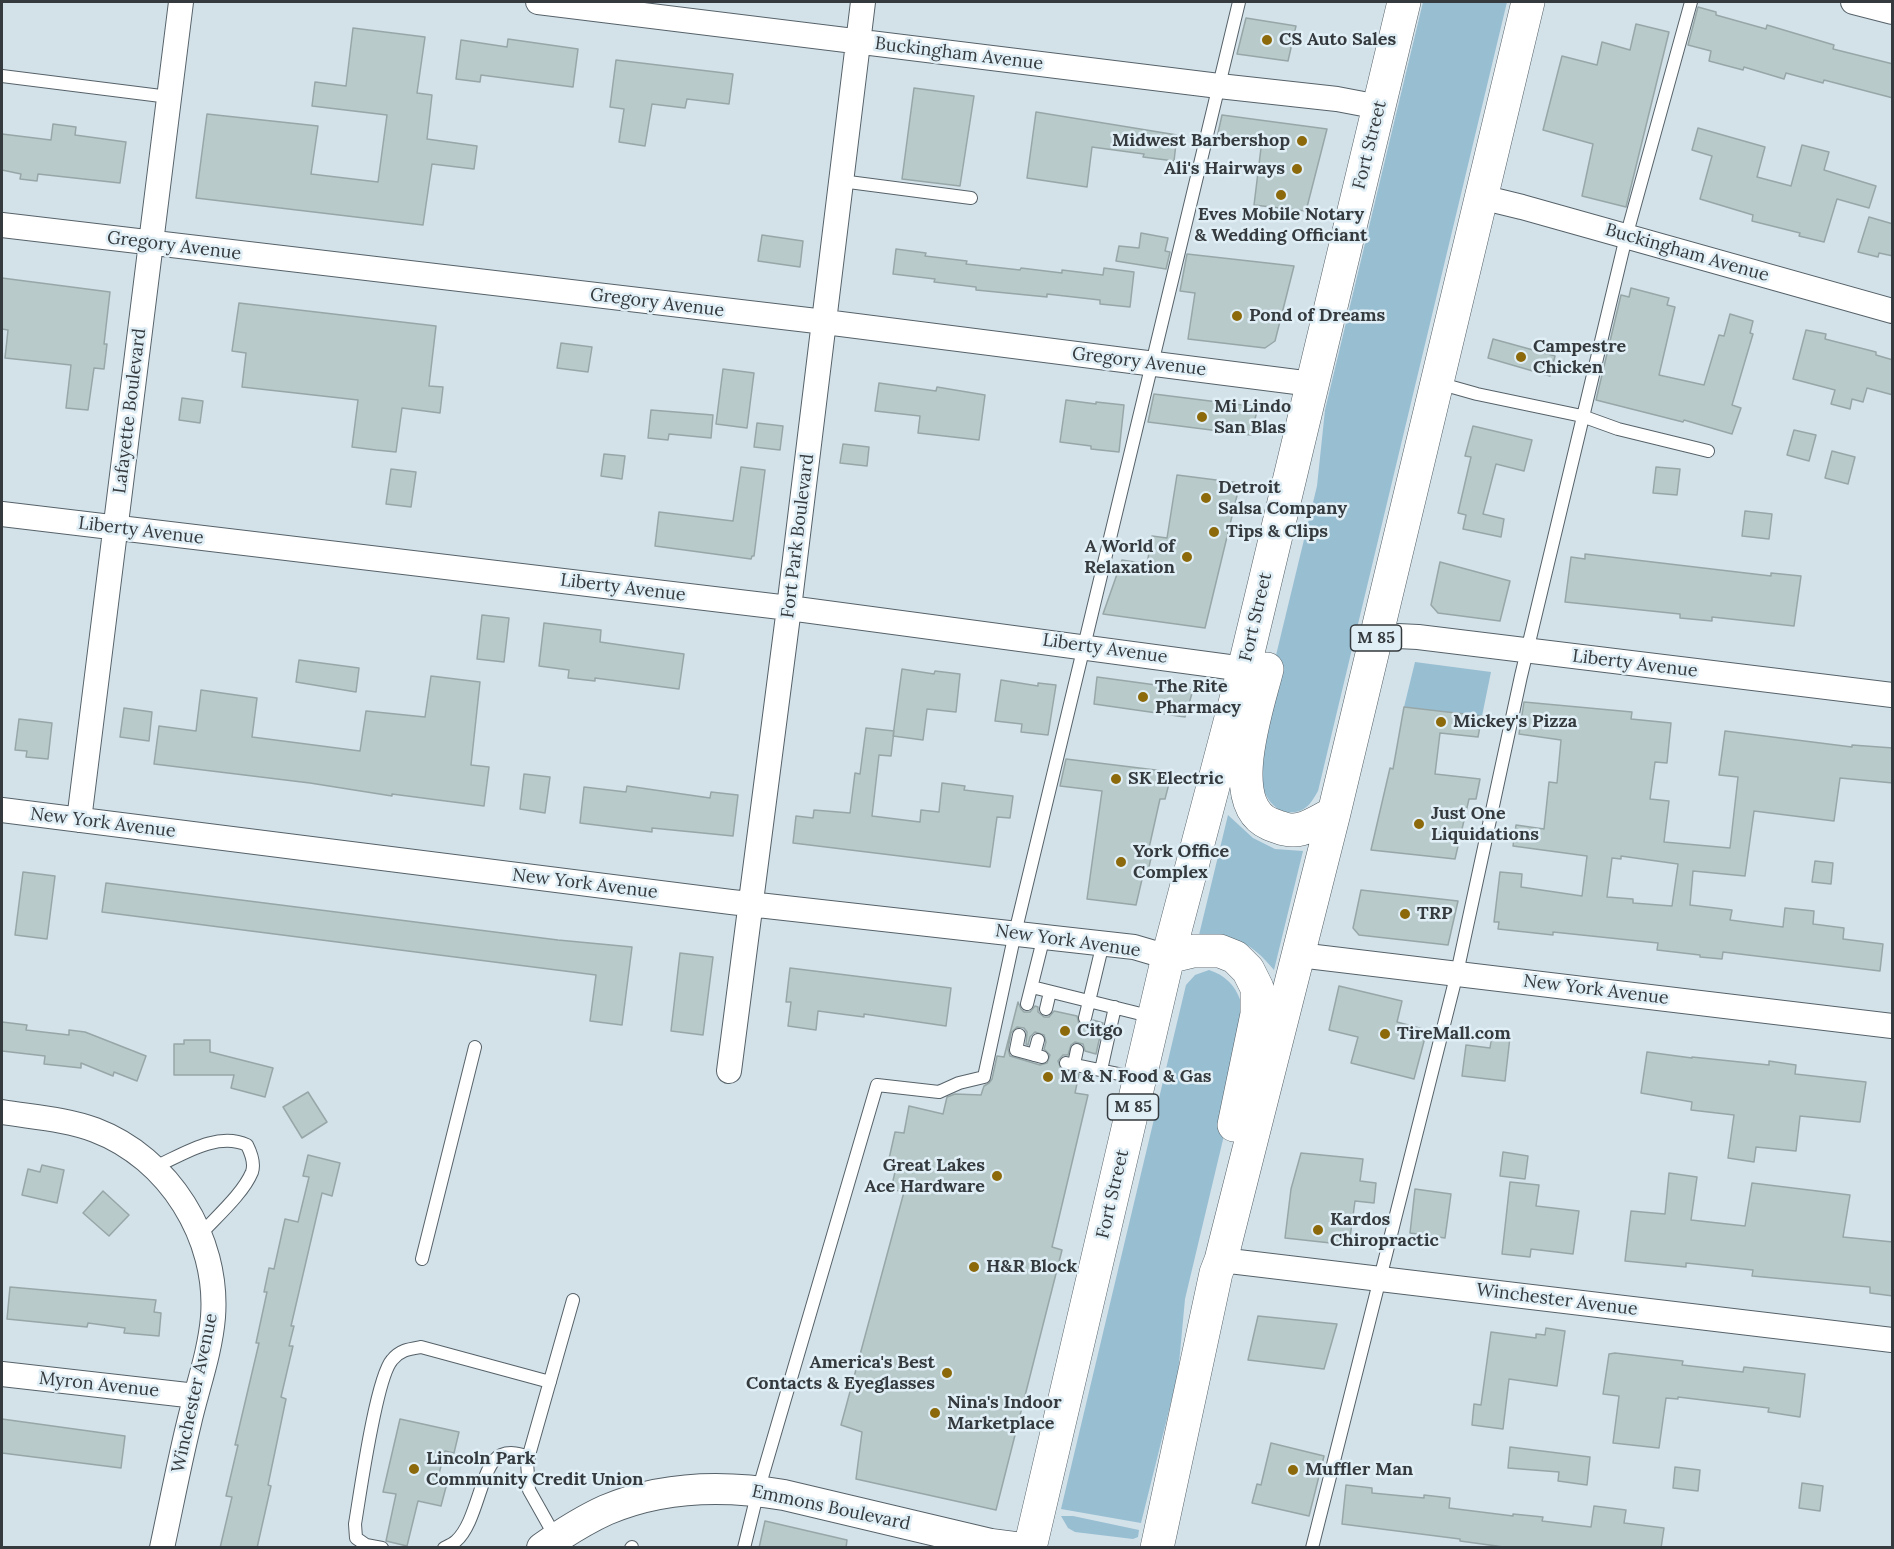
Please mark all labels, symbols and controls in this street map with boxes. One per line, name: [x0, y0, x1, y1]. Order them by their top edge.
place label: CS Auto Sales: [1279, 29, 1396, 51]
street label: Buckingham Avenue: [874, 33, 1044, 75]
marker: CS Auto Sales: [1260, 33, 1274, 47]
street label: Fort Street: [1349, 98, 1391, 192]
place label: Midwest Barbershop: [1112, 130, 1290, 152]
marker: Midwest Barbershop: [1295, 134, 1309, 148]
place label: Ali's Hairways: [1164, 158, 1285, 180]
marker: Ali's Hairways: [1290, 162, 1304, 176]
marker: Eves Mobile Notary & Wedding Officiant: [1274, 188, 1288, 202]
place label: Eves Mobile Notary & Wedding Officiant: [1194, 204, 1368, 246]
street label: Buckingham Avenue: [1603, 219, 1771, 287]
street label: Gregory Avenue: [106, 227, 242, 265]
street label: Gregory Avenue: [589, 284, 725, 322]
place label: Pond of Dreams: [1249, 305, 1385, 327]
marker: Pond of Dreams: [1230, 309, 1244, 323]
street label: Lafayette Boulevard: [109, 327, 151, 495]
place label: Campestre Chicken: [1533, 336, 1626, 378]
street label: Gregory Avenue: [1071, 343, 1207, 381]
marker: Campestre Chicken: [1514, 350, 1528, 364]
place label: Mi Lindo San Blas: [1214, 396, 1291, 438]
marker: Mi Lindo San Blas: [1195, 410, 1209, 424]
street label: Fort Park Boulevard: [777, 453, 819, 619]
place label: Detroit Salsa Company: [1218, 477, 1347, 520]
marker: Detroit Salsa Company: [1199, 491, 1213, 505]
street label: Liberty Avenue: [77, 513, 205, 549]
place label: Tips & Clips: [1226, 521, 1328, 543]
marker: Tips & Clips: [1207, 525, 1221, 539]
place label: A World of Relaxation: [1084, 536, 1175, 578]
marker: A World of Relaxation: [1180, 550, 1194, 564]
street label: Liberty Avenue: [559, 570, 687, 606]
street label: Fort Street: [1235, 570, 1277, 664]
road number: M 85: [1350, 625, 1402, 651]
street label: Liberty Avenue: [1041, 630, 1169, 668]
street label: Liberty Avenue: [1571, 646, 1699, 682]
place label: The Rite Pharmacy: [1155, 676, 1241, 718]
marker: The Rite Pharmacy: [1136, 690, 1150, 704]
place label: Mickey's Pizza: [1453, 711, 1577, 733]
marker: Mickey's Pizza: [1434, 715, 1448, 729]
place label: SK Electric: [1128, 768, 1223, 790]
marker: SK Electric: [1109, 772, 1123, 786]
street label: New York Avenue: [29, 803, 177, 843]
place label: Just One Liquidations: [1431, 803, 1539, 846]
marker: Just One Liquidations: [1412, 817, 1426, 831]
place label: York Office Complex: [1133, 841, 1229, 884]
marker: York Office Complex: [1114, 855, 1128, 869]
street label: New York Avenue: [511, 864, 659, 904]
place label: TRP: [1417, 903, 1453, 925]
marker: TRP: [1398, 907, 1412, 921]
street label: New York Avenue: [994, 920, 1142, 962]
street label: New York Avenue: [1522, 970, 1670, 1010]
place label: Citgo: [1077, 1020, 1123, 1042]
place label: TireMall.com: [1397, 1023, 1511, 1045]
marker: Citgo: [1058, 1024, 1072, 1038]
marker: TireMall.com: [1378, 1027, 1392, 1041]
place label: M & N Food & Gas: [1060, 1066, 1212, 1088]
marker: M & N Food & Gas: [1041, 1070, 1055, 1084]
road number: M 85: [1108, 1094, 1158, 1120]
street label: Fort Street: [1092, 1147, 1134, 1241]
place label: Great Lakes Ace Hardware: [865, 1155, 985, 1198]
marker: Great Lakes Ace Hardware: [990, 1169, 1004, 1183]
place label: Kardos Chiropractic: [1330, 1209, 1439, 1252]
marker: Kardos Chiropractic: [1311, 1223, 1325, 1237]
place label: H&R Block: [986, 1256, 1077, 1278]
marker: H&R Block: [967, 1260, 981, 1274]
street label: Winchester Avenue: [1475, 1279, 1639, 1321]
street label: Winchester Avenue: [168, 1311, 222, 1475]
place label: America's Best Contacts & Eyeglasses: [746, 1352, 935, 1394]
marker: America's Best Contacts & Eyeglasses: [940, 1366, 954, 1380]
street label: Myron Avenue: [38, 1368, 160, 1402]
place label: Nina's Indoor Marketplace: [947, 1392, 1062, 1434]
marker: Nina's Indoor Marketplace: [928, 1406, 942, 1420]
place label: Lincoln Park Community Credit Union: [426, 1448, 644, 1490]
place label: Muffler Man: [1305, 1459, 1413, 1481]
marker: Lincoln Park Community Credit Union: [407, 1462, 421, 1476]
marker: Muffler Man: [1286, 1463, 1300, 1477]
street label: Emmons Boulevard: [750, 1481, 912, 1535]

